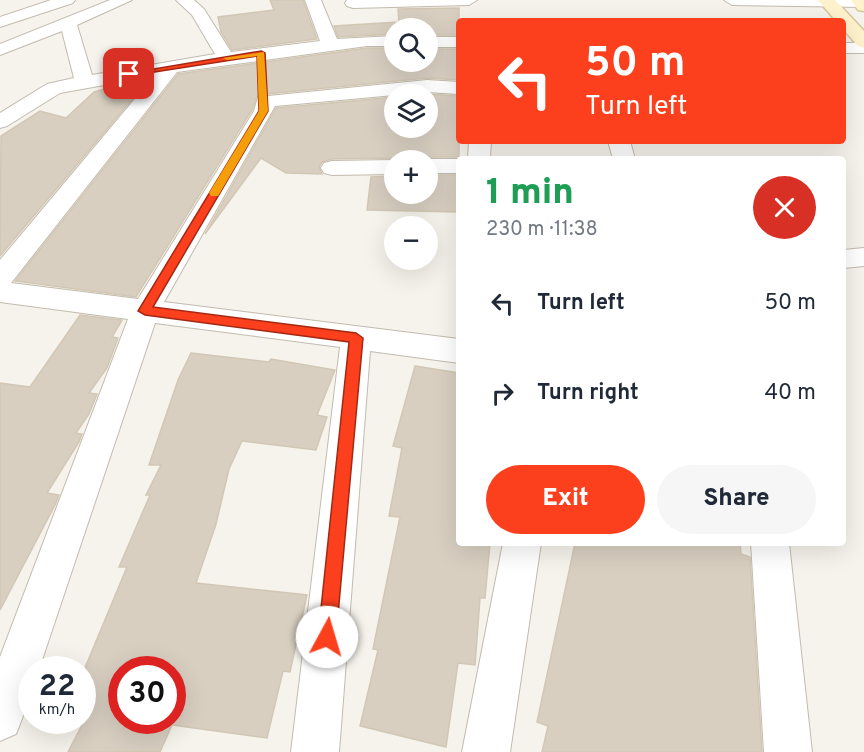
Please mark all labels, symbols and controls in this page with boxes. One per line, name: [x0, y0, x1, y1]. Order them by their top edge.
map controls: [384, 18, 438, 270]
button: search: [384, 18, 438, 72]
text: 50 m: [585, 38, 686, 91]
icon: left: [486, 42, 564, 120]
pin: [103, 48, 154, 99]
icon: arrive: [112, 57, 145, 90]
button: layers: [384, 84, 438, 138]
text: Turn left: [585, 90, 687, 124]
button: +: [384, 150, 438, 204]
text: 1 min: [486, 171, 574, 217]
button: close: [753, 176, 816, 239]
button: −: [384, 216, 438, 270]
text: 230 m · 11:38: [486, 217, 598, 243]
icon: left: [486, 287, 519, 320]
text: Turn left: [537, 290, 625, 317]
text: 50 m: [764, 290, 816, 317]
icon: right: [486, 377, 519, 410]
text: Turn right: [537, 380, 639, 407]
text: 40 m: [764, 380, 816, 407]
button: Exit: [486, 465, 645, 534]
button: Share: [657, 465, 816, 534]
position arrow: [295, 605, 359, 669]
speed limit sign: 30: [108, 656, 186, 734]
text: 22: [39, 669, 75, 706]
text: km/h: [39, 701, 75, 720]

